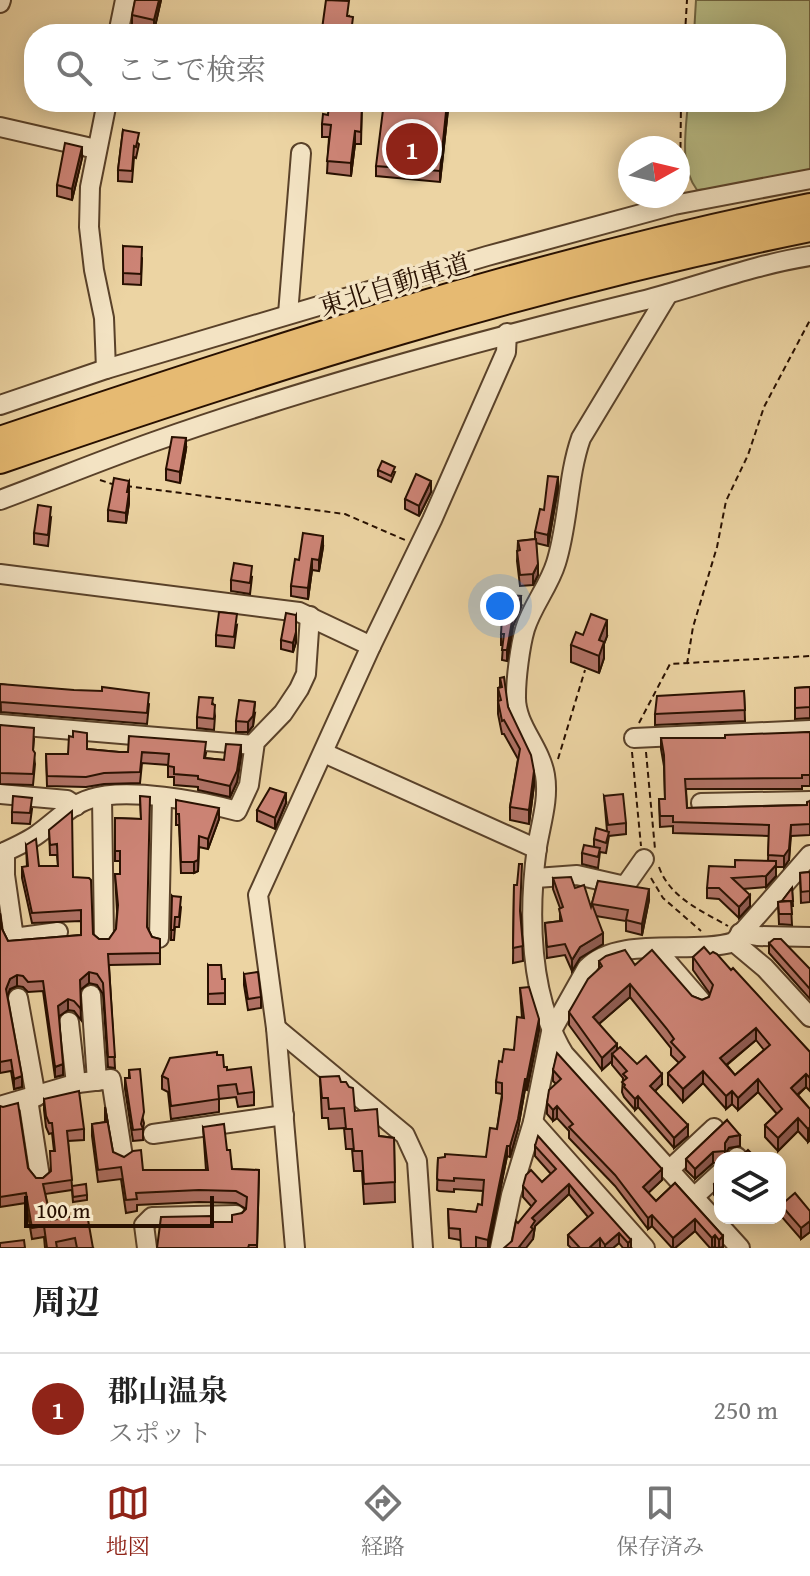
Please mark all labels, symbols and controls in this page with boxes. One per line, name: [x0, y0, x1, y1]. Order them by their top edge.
search box: [24, 24, 786, 112]
icon: search: [52, 46, 96, 90]
text: ここで検索: [116, 47, 266, 91]
pin: 1: [386, 119, 438, 179]
north arrow: [618, 136, 690, 208]
street label: 東北自動車道: [314, 243, 474, 325]
your location: [480, 586, 520, 626]
map controls: [714, 1152, 786, 1224]
button: layers: [714, 1152, 786, 1224]
scale bar: [24, 1192, 214, 1228]
text: 100 m: [36, 1194, 91, 1226]
text: 周辺: [32, 1277, 100, 1326]
text: 郡山温泉: [108, 1368, 228, 1412]
text: 1: [51, 1390, 65, 1429]
text: 250 m: [713, 1390, 778, 1429]
text: スポット: [108, 1413, 212, 1452]
tab: 地図: [106, 1481, 150, 1562]
tab: 経路: [361, 1481, 405, 1562]
tab: 保存済み: [616, 1481, 704, 1562]

